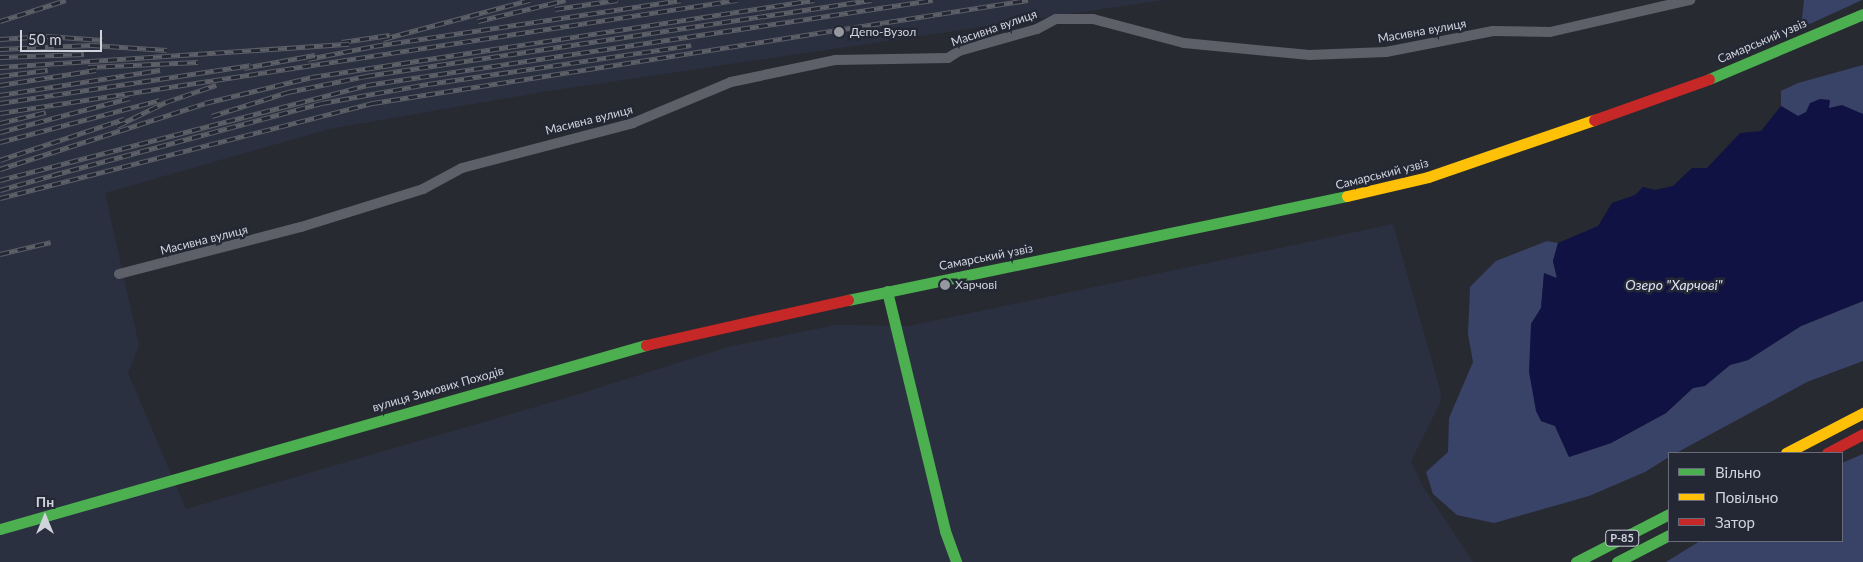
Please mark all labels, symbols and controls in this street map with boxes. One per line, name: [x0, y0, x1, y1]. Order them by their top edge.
street label: Масивна вулиця: [949, 7, 1039, 49]
street label: Масивна вулиця: [1377, 16, 1467, 46]
street label: Самарський узвіз: [1715, 16, 1809, 66]
scale bar: [22, 20, 105, 52]
marker: Депо-Вузол: [832, 25, 846, 39]
place label: Депо-Вузол: [850, 25, 916, 39]
text: 50 m: [28, 30, 62, 48]
street label: Масивна вулиця: [544, 102, 634, 138]
street label: Самарський узвіз: [1334, 155, 1430, 193]
street label: Масивна вулиця: [159, 222, 249, 258]
street label: Самарський узвіз: [938, 241, 1034, 273]
water label: Озеро "Харчові": [1625, 277, 1723, 293]
place label: Харчові: [955, 278, 997, 292]
marker: Харчові: [939, 279, 951, 291]
street label: вулиця Зимових Походів: [371, 363, 505, 415]
legend: [1668, 452, 1843, 542]
text: Вільно: [1715, 463, 1761, 481]
text: Повільно: [1715, 488, 1778, 506]
north arrow: [20, 492, 70, 542]
text: Пн: [36, 493, 54, 510]
text: Затор: [1715, 513, 1755, 531]
road number: Р-85: [1604, 530, 1640, 546]

